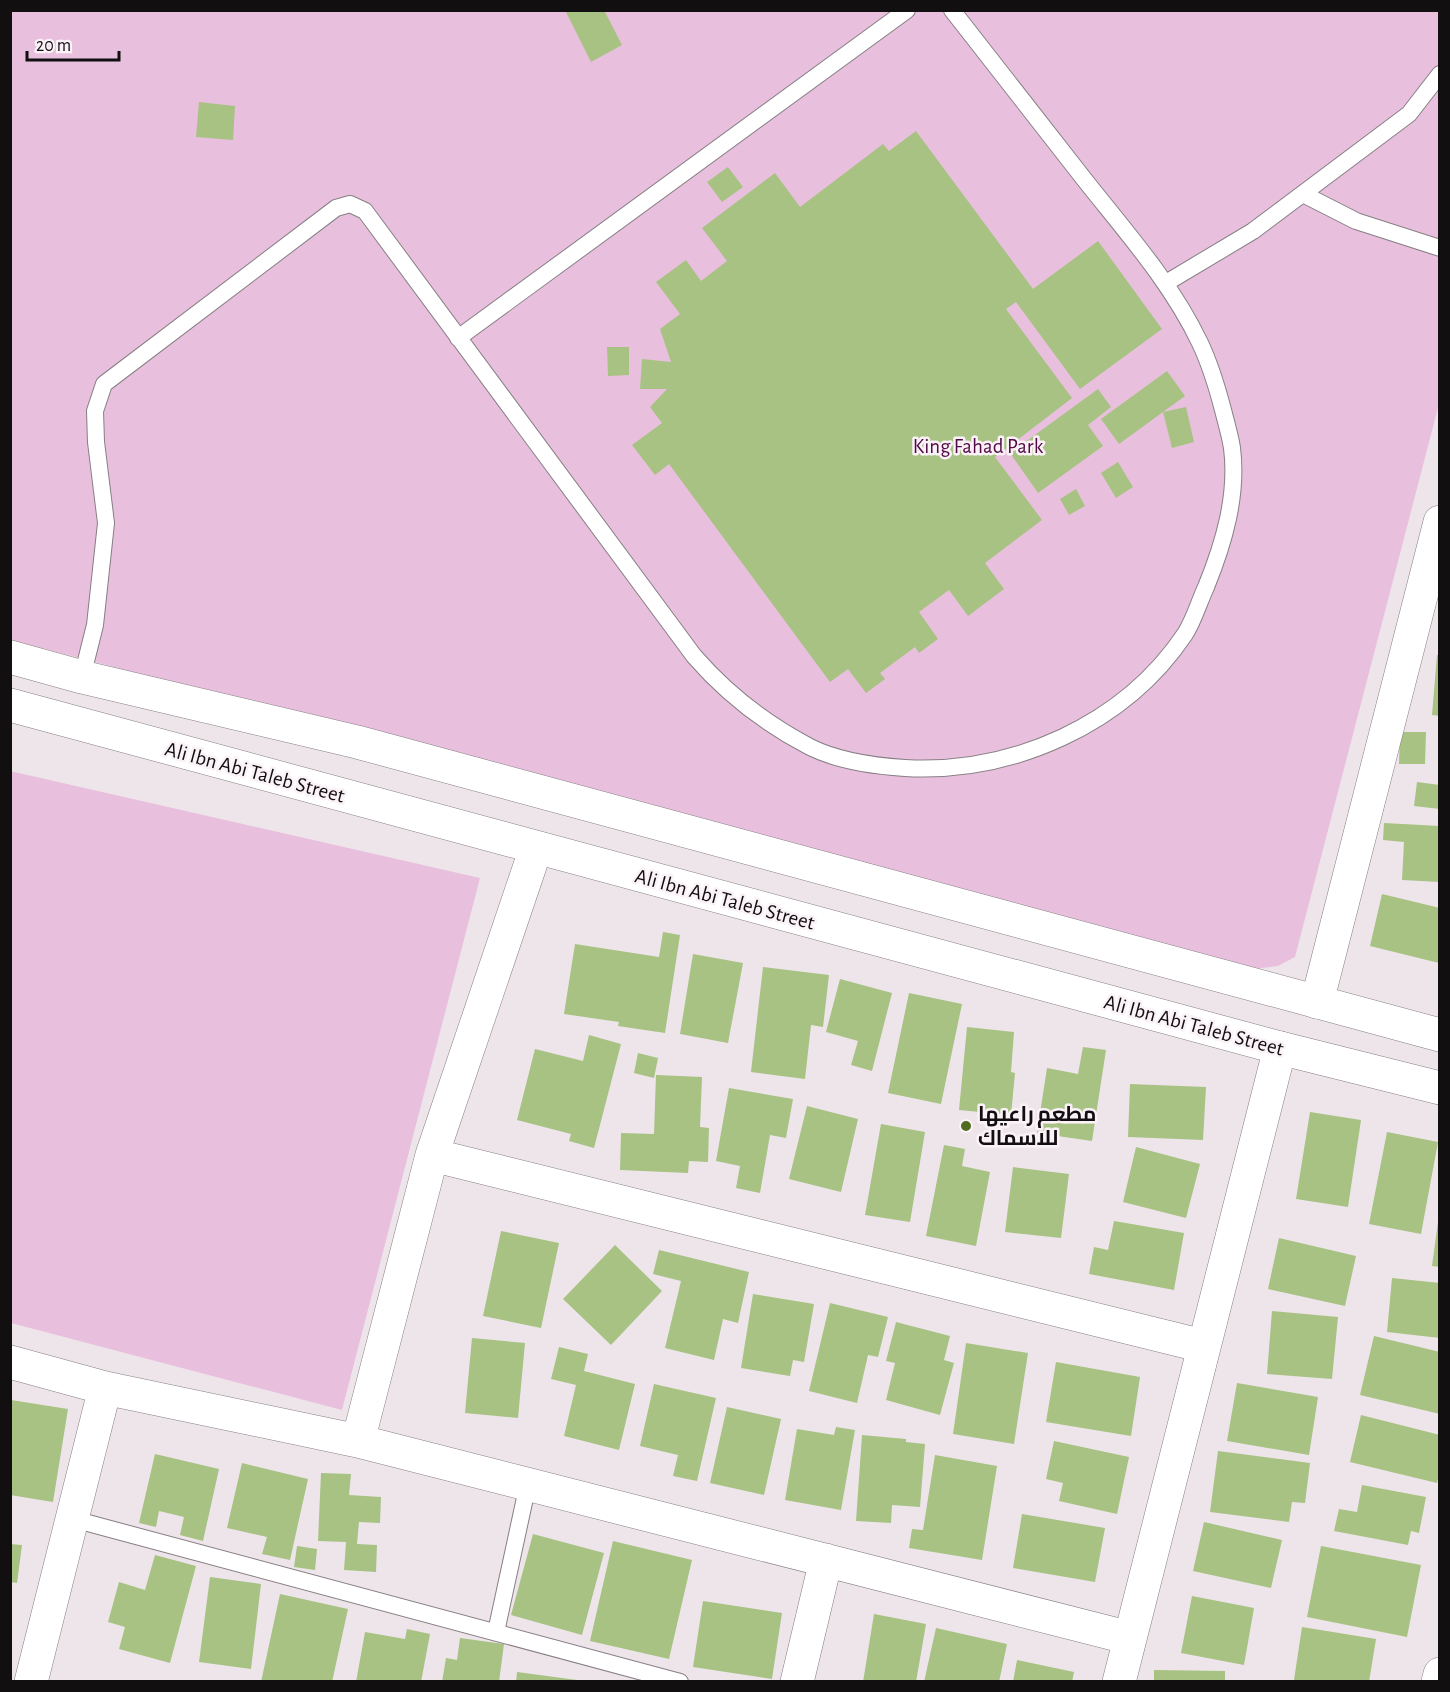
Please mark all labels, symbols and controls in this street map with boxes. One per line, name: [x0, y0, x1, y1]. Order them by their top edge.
scale bar: [27, 24, 118, 62]
text: 20 m: [36, 37, 71, 55]
park label: King Fahad Park: [913, 436, 1044, 457]
street label: Ali Ibn Abi Taleb Street: [163, 738, 347, 807]
street label: Ali Ibn Abi Taleb Street: [633, 865, 817, 934]
street label: Ali Ibn Abi Taleb Street: [1102, 991, 1286, 1060]
place label: مطعم راعيها للاسماك: [978, 1104, 1096, 1149]
marker: مطعم راعيها للاسماك: [959, 1119, 973, 1133]

